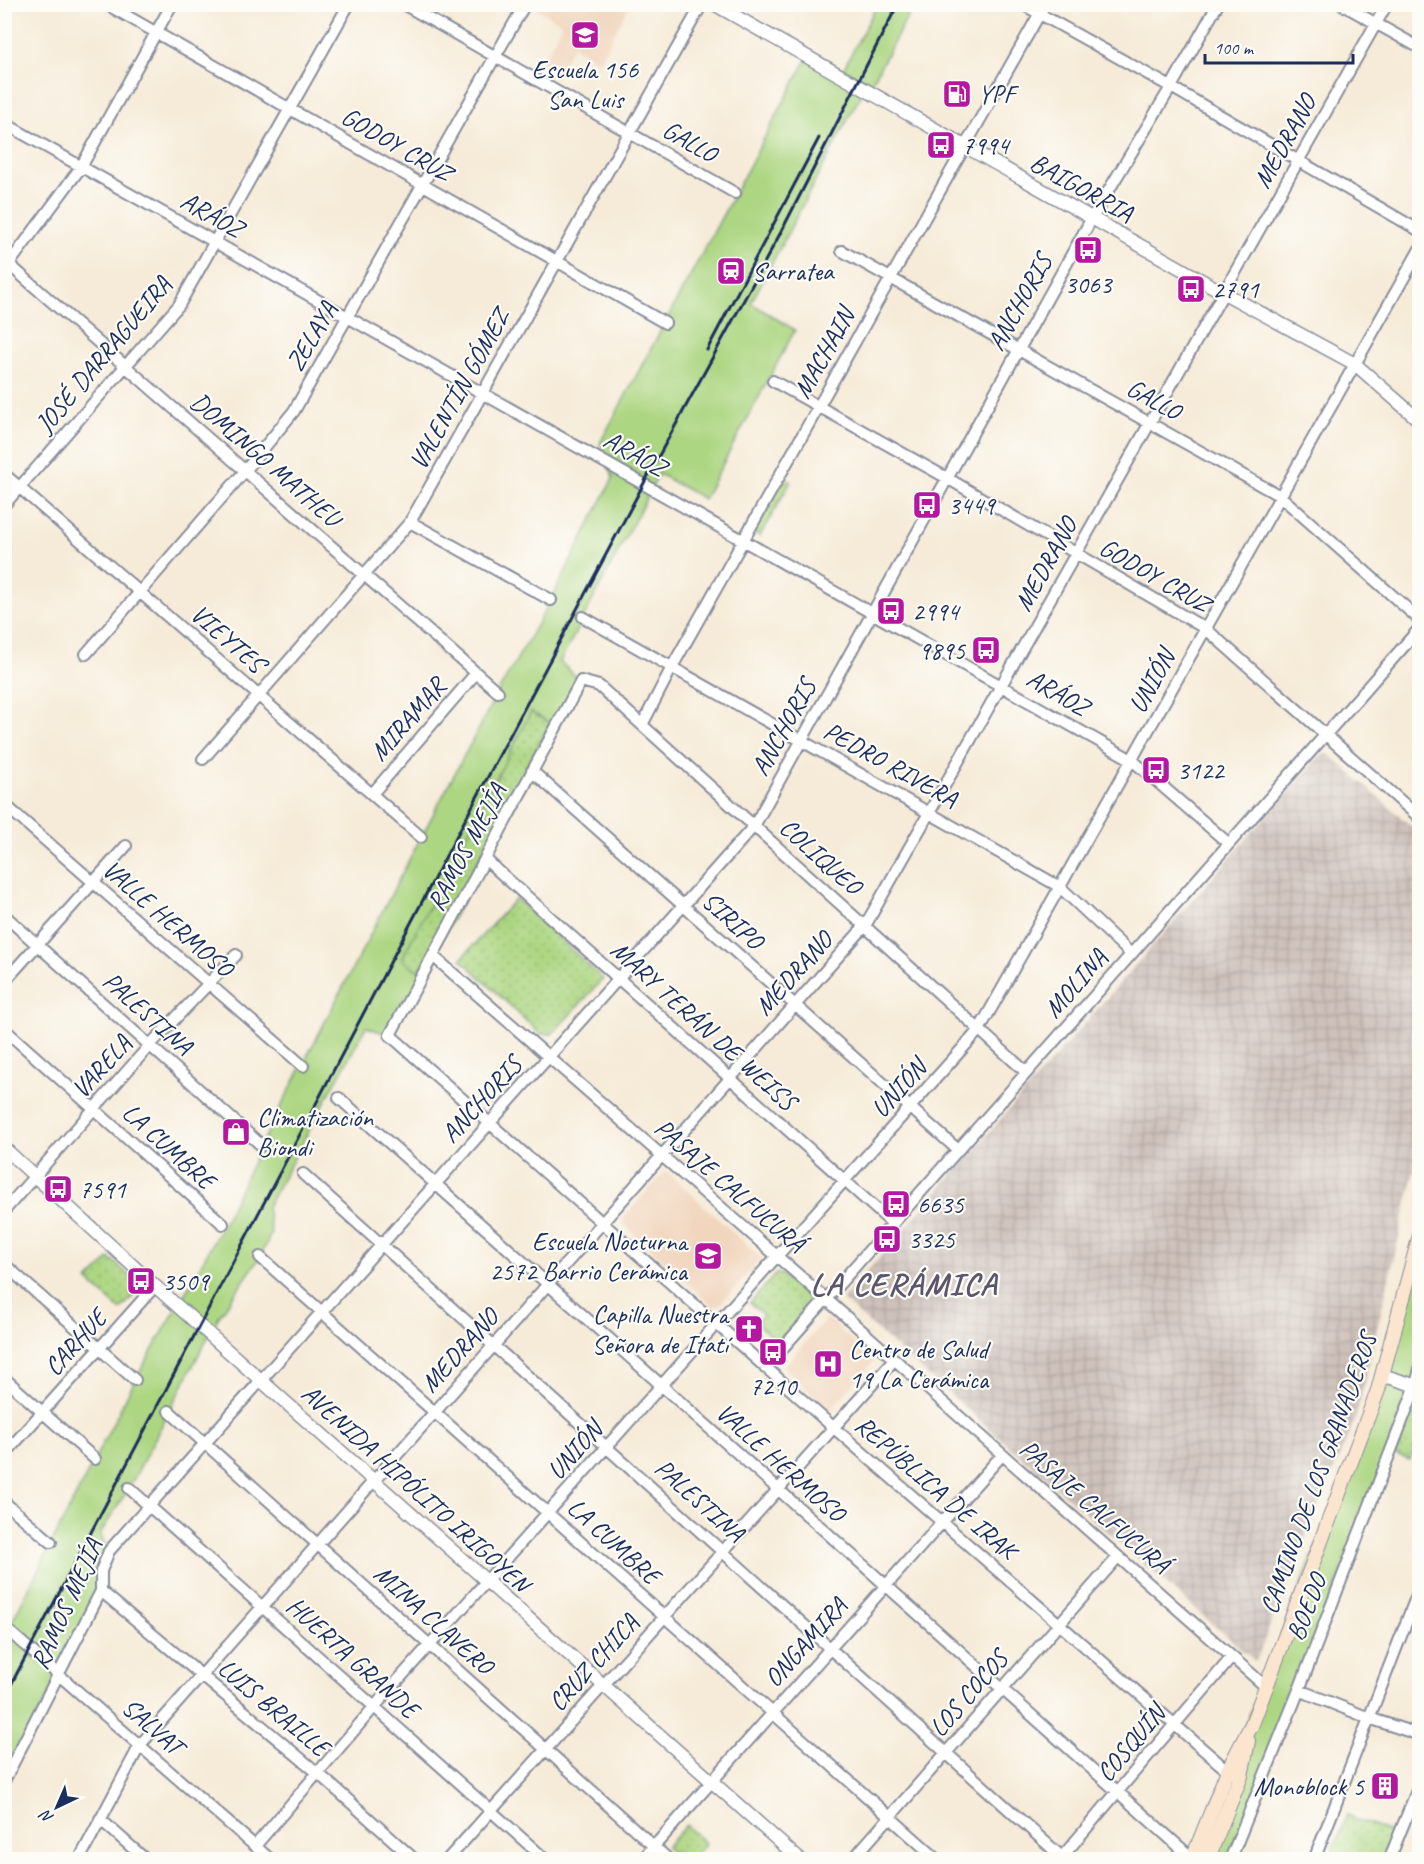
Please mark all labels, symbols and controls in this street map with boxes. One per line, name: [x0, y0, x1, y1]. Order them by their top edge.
school or university icon: Escuela 156 San Luis: [569, 19, 601, 51]
scale bar: [1205, 27, 1354, 65]
text: 100 m: [1214, 37, 1255, 59]
place label: Escuela 156 San Luis: [532, 53, 639, 116]
fuel station icon: YPF: [941, 78, 973, 110]
place label: YPF: [978, 78, 1019, 111]
street label: MEDRANO: [1245, 86, 1325, 194]
street label: GODOY CRUZ: [335, 99, 462, 192]
street label: GALLO: [657, 113, 725, 172]
bus stop icon: 7994: [925, 129, 957, 161]
place label: 7994: [962, 129, 1011, 162]
street label: BAIGORRIA: [1024, 146, 1140, 230]
street label: ARÁOZ: [175, 184, 252, 247]
bus stop icon: 3063: [1072, 234, 1104, 266]
street label: ANCHORIS: [979, 245, 1061, 356]
station icon: Sarratea: [715, 255, 747, 287]
place label: Sarratea: [752, 255, 835, 288]
street label: JOSÉ DARRAGUEIRA: [27, 268, 179, 441]
place label: 3063: [1065, 268, 1114, 301]
bus stop icon: 2791: [1175, 273, 1207, 305]
place label: 2791: [1212, 273, 1260, 306]
street label: ZELAYA: [278, 295, 345, 377]
street label: MACHAIN: [785, 299, 864, 404]
street label: VALENTÍN GÓMEZ: [402, 300, 519, 475]
street label: GALLO: [1121, 371, 1189, 429]
street label: DOMINGO MATHEU: [184, 385, 351, 537]
street label: ARÁOZ: [598, 423, 675, 486]
bus stop icon: 3449: [911, 489, 943, 521]
place label: 3449: [948, 489, 997, 522]
street label: MEDRANO: [1006, 509, 1086, 617]
street label: GODOY CRUZ: [1093, 530, 1220, 623]
bus stop icon: 2994: [875, 595, 907, 627]
place label: 2994: [912, 595, 961, 628]
street label: VIEYTES: [184, 597, 276, 683]
place label: 9895: [918, 634, 966, 667]
bus stop icon: 9895: [970, 634, 1002, 666]
street label: UNIÓN: [1121, 640, 1184, 719]
street label: ARÁOZ: [1021, 662, 1098, 725]
street label: MIRAMAR: [362, 669, 454, 768]
street label: ANCHORIS: [743, 670, 825, 781]
street label: PEDRO RIVERA: [818, 714, 964, 815]
bus stop icon: 3122: [1140, 754, 1172, 786]
place label: 3122: [1177, 754, 1226, 787]
street label: RAMOS MEJÍA: [419, 776, 515, 917]
street label: COLIQUEO: [773, 811, 871, 904]
street label: VALLE HERMOSO: [95, 853, 242, 986]
street label: SIRIPO: [695, 884, 773, 959]
street label: MEDRANO: [747, 922, 842, 1022]
street label: MARY TERÁN DE WEISS: [604, 933, 806, 1120]
street label: MOLINA: [1036, 941, 1115, 1025]
street label: PALESTINA: [96, 964, 201, 1064]
street label: VARELA: [64, 1027, 139, 1105]
street label: ANCHORIS: [434, 1047, 531, 1150]
street label: UNIÓN: [864, 1049, 936, 1124]
street label: LA CUMBRE: [115, 1096, 225, 1199]
place label: Climatización Biondi: [257, 1101, 374, 1164]
street label: PASAJE CALFUCURÁ: [648, 1111, 814, 1262]
shop icon: Climatización Biondi: [220, 1116, 252, 1148]
bus stop icon: 7591: [42, 1173, 74, 1205]
place label: 7591: [79, 1173, 127, 1206]
bus stop icon: 6635: [880, 1188, 912, 1220]
place label: 6635: [917, 1188, 965, 1221]
bus stop icon: 3325: [871, 1223, 903, 1255]
place label: 3325: [908, 1223, 956, 1256]
place label: Escuela Nocturna 2572 Barrio Cerámica: [490, 1225, 689, 1288]
school or university icon: Escuela Nocturna 2572 Barrio Cerámica: [692, 1240, 724, 1272]
district label: LA CERÁMICA: [810, 1264, 999, 1305]
bus stop icon: 3509: [125, 1265, 157, 1297]
place label: 3509: [162, 1265, 211, 1298]
place label: Capilla Nuestra Señora de Itatí: [592, 1298, 733, 1361]
street label: CARHUE: [37, 1299, 116, 1383]
street label: MEDRANO: [413, 1299, 508, 1399]
church icon: Capilla Nuestra Señora de Itatí: [733, 1313, 765, 1345]
street label: CAMINO DE LOS GRANADEROS: [1252, 1324, 1386, 1618]
place label: Centro de Salud 19 La Cerámica: [849, 1333, 992, 1396]
bus stop icon: 7210: [757, 1336, 789, 1368]
hospital icon: Centro de Salud 19 La Cerámica: [812, 1348, 844, 1380]
place label: 7210: [750, 1370, 799, 1403]
street label: AVENIDA HIPÓLITO IRIGOYEN: [295, 1377, 540, 1603]
street label: VALLE HERMOSO: [709, 1396, 854, 1531]
street label: REPÚBLICA DE IRAK: [848, 1408, 1026, 1569]
street label: UNIÓN: [540, 1411, 612, 1486]
street label: PASAJE CALFUCURÁ: [1013, 1432, 1179, 1583]
street label: PALESTINA: [648, 1451, 753, 1551]
street label: LA CUMBRE: [560, 1491, 670, 1594]
street label: RAMOS MEJÍA: [23, 1532, 111, 1675]
street label: MINA CLAVERO: [367, 1557, 502, 1684]
street label: BOEDO: [1279, 1566, 1335, 1645]
street label: HUERTA GRANDE: [280, 1589, 428, 1728]
street label: ONGAMIRA: [757, 1589, 855, 1694]
street label: CRUZ CHICA: [541, 1606, 646, 1718]
street label: LOS COCOS: [922, 1641, 1017, 1743]
street label: LUIS BRAILLE: [211, 1651, 339, 1766]
street label: SALVAT: [115, 1691, 194, 1765]
street label: COSQUÍN: [1089, 1695, 1175, 1788]
place label: Monoblock 5: [1254, 1770, 1365, 1803]
building icon: Monoblock 5: [1369, 1770, 1401, 1802]
north arrow: [27, 1777, 87, 1837]
text: N: [35, 1804, 58, 1828]

